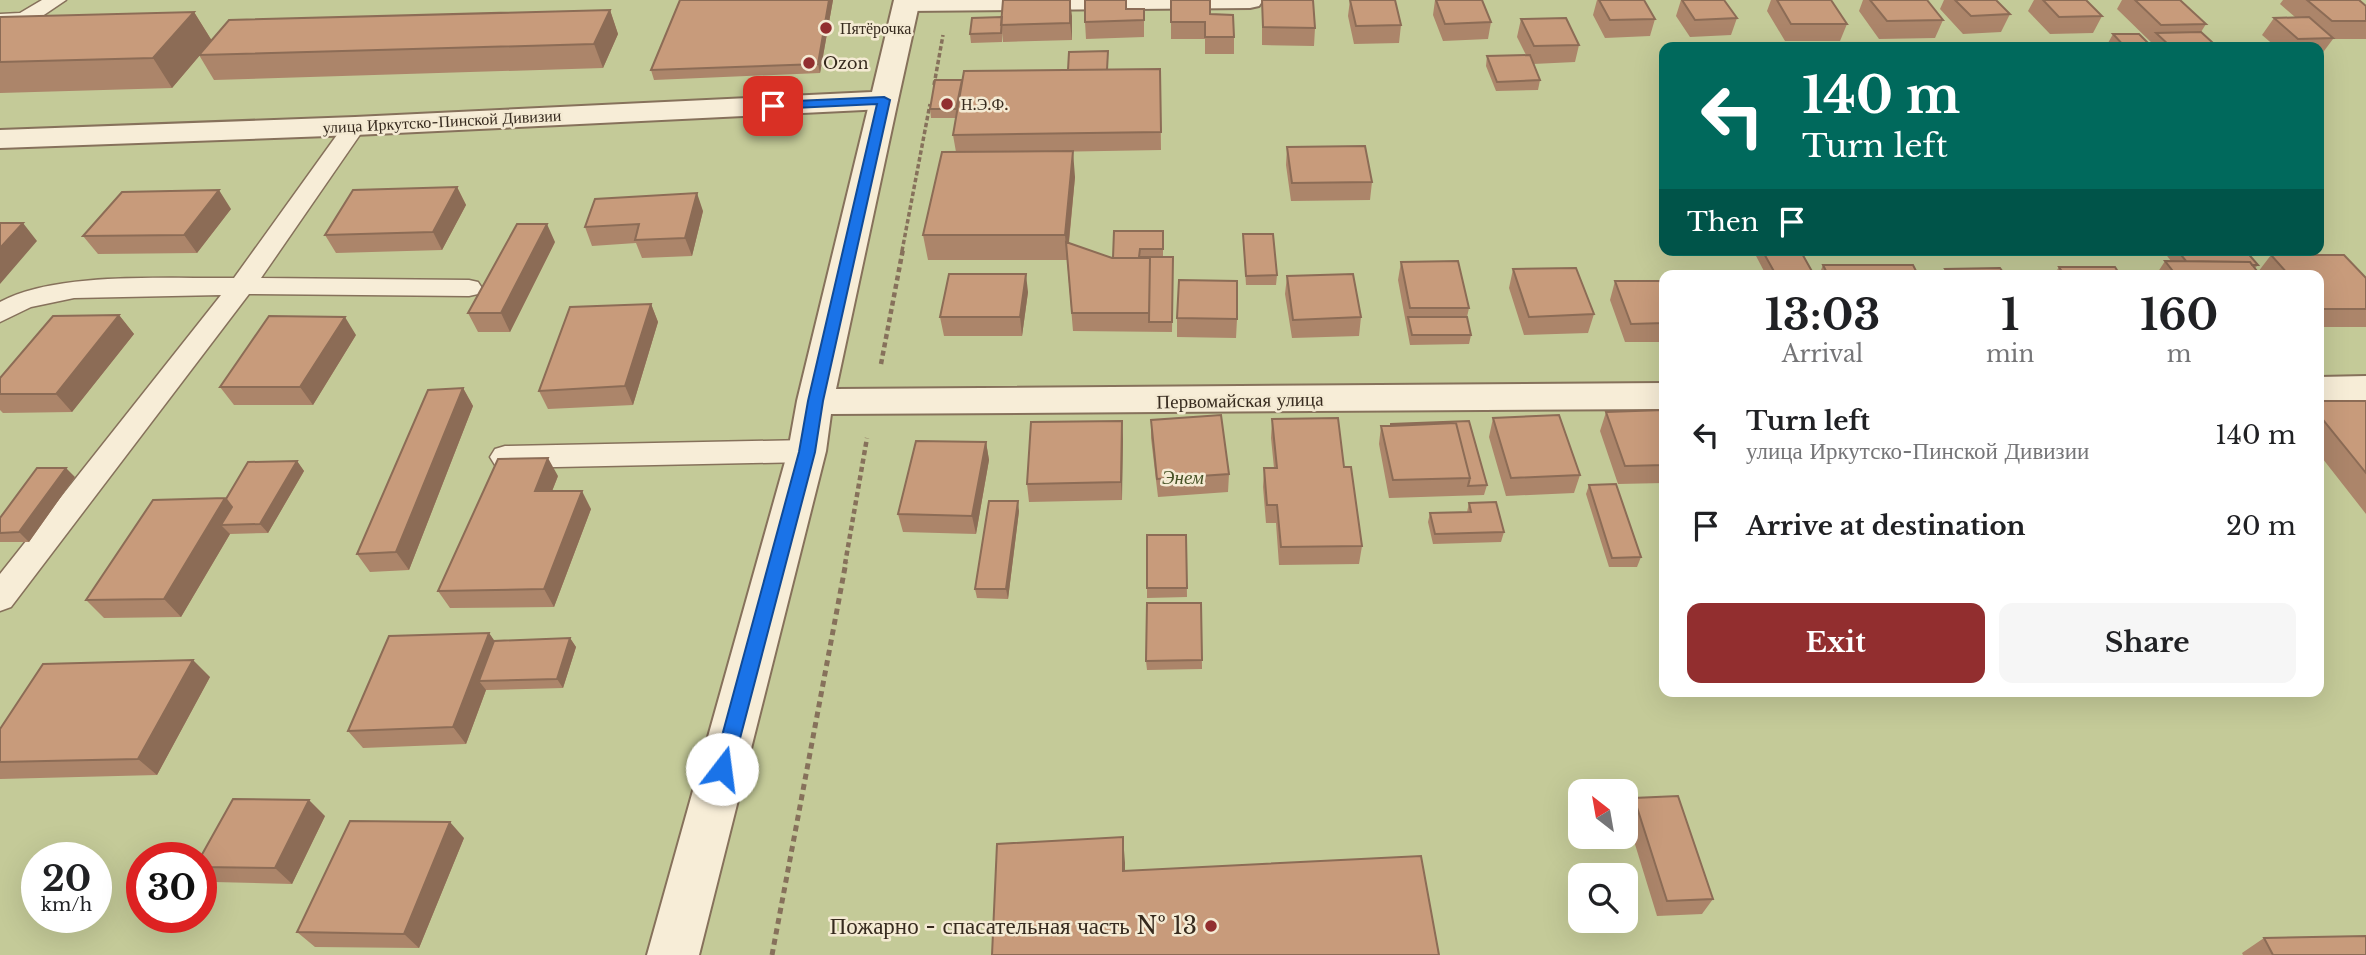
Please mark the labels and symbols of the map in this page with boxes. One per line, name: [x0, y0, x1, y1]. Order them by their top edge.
place label: Пятёрочка: [840, 18, 911, 38]
marker: Пятёрочка: [818, 20, 834, 36]
place label: Ozon: [823, 53, 868, 73]
marker: Ozon: [801, 55, 817, 71]
pin: [743, 76, 803, 136]
place label: Н.Э.Ф.: [961, 94, 1008, 114]
marker: Н.Э.Ф.: [939, 96, 955, 112]
street label: улица Иркутско-Пинской Дивизии: [322, 105, 562, 137]
street label: Первомайская улица: [1156, 388, 1324, 413]
park label: Энем: [1162, 466, 1204, 489]
position arrow: [685, 732, 759, 806]
north arrow: [1568, 779, 1638, 849]
speed limit sign: 30: [126, 842, 217, 933]
place label: Пожарно - спасательная часть № 13: [830, 912, 1197, 940]
marker: Пожарно - спасательная часть № 13: [1203, 918, 1219, 934]

